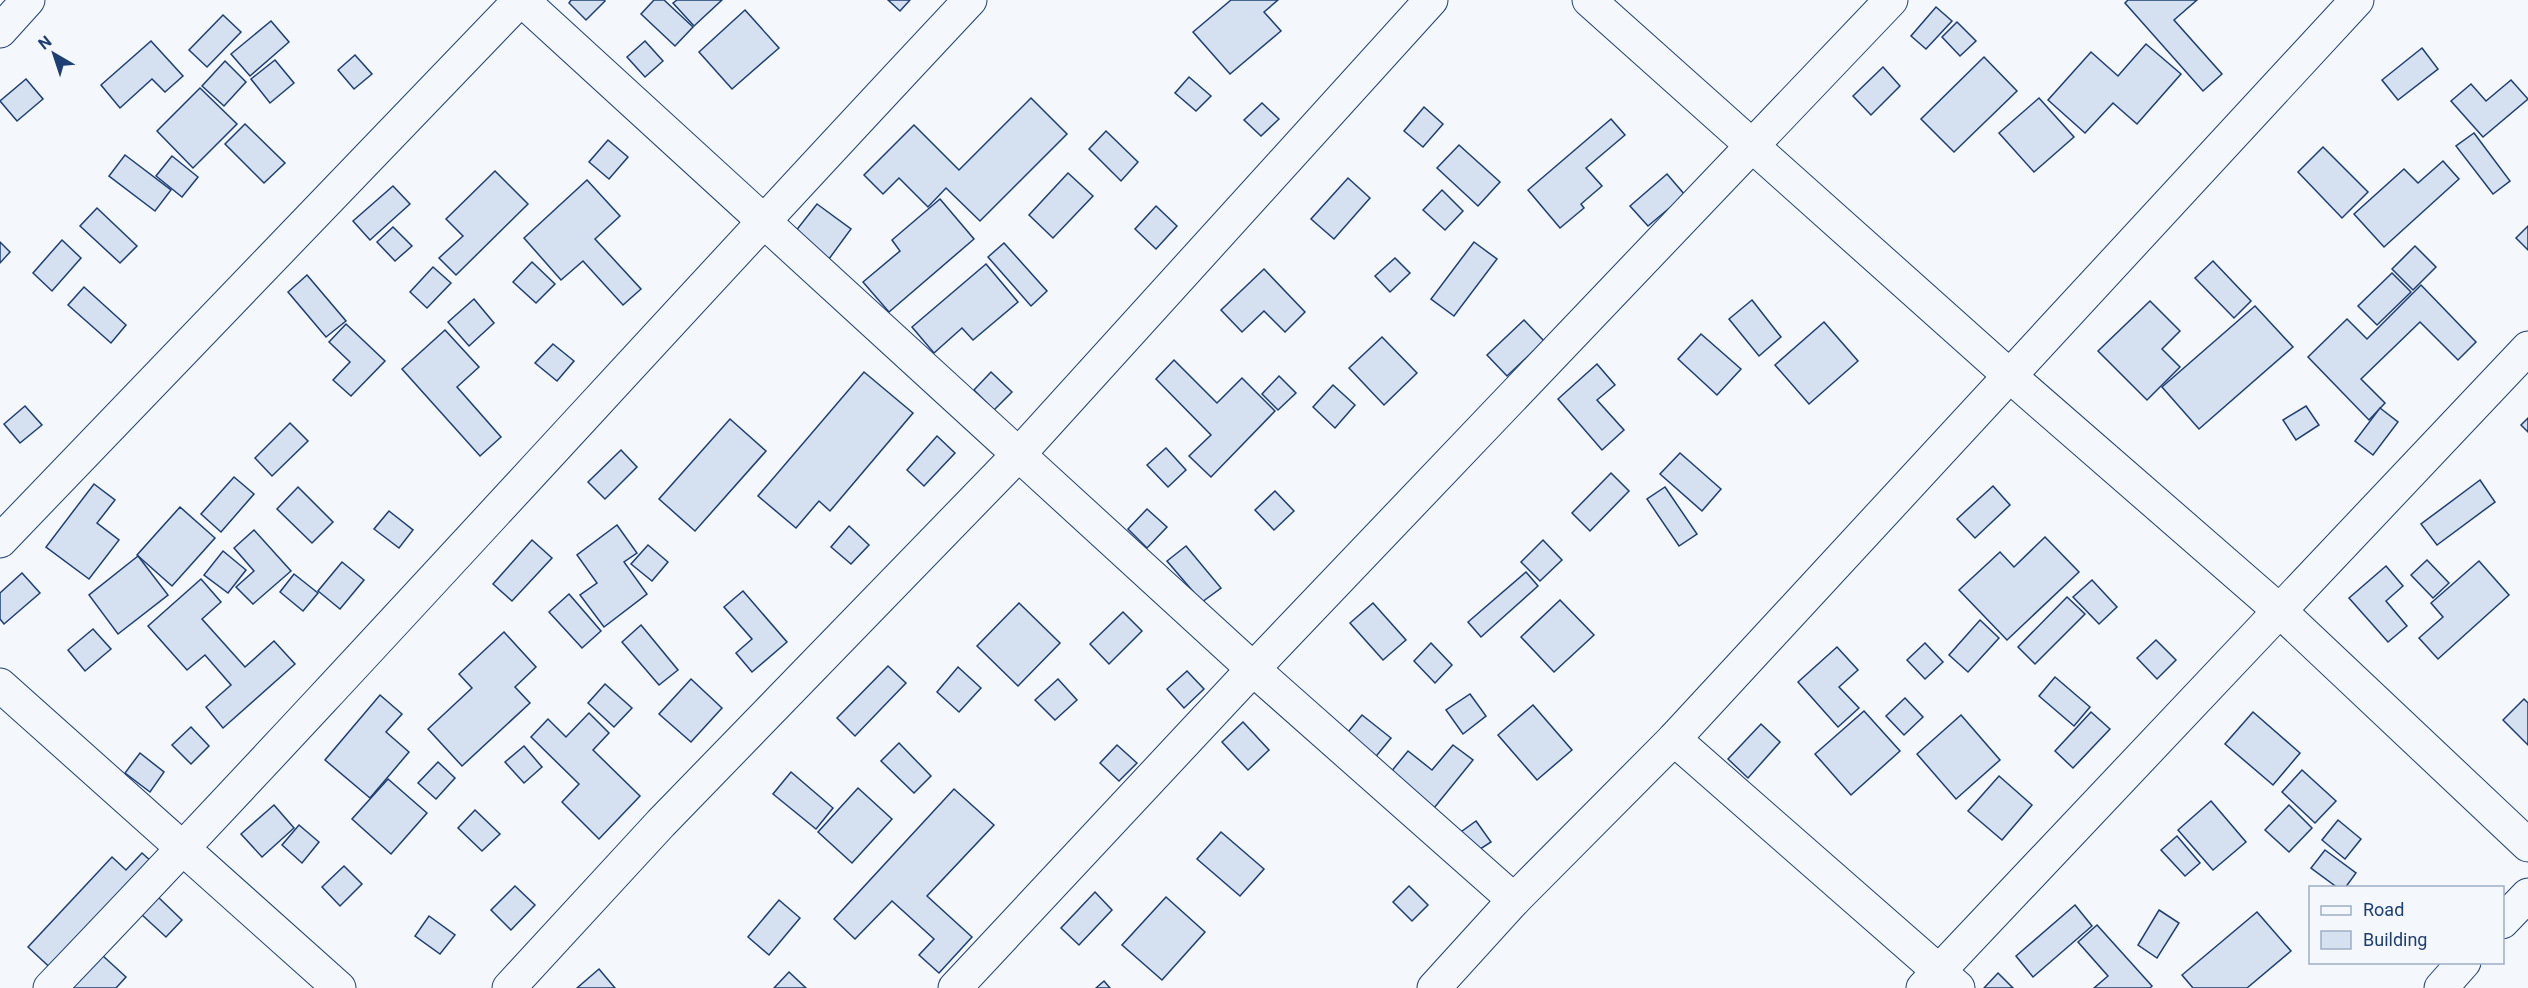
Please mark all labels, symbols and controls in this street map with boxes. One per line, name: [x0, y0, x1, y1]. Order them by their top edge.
north arrow: [24, 24, 84, 84]
text: N: [35, 32, 55, 54]
legend: [2309, 886, 2504, 964]
text: Road: [2363, 899, 2404, 920]
text: Building: [2363, 929, 2427, 950]

